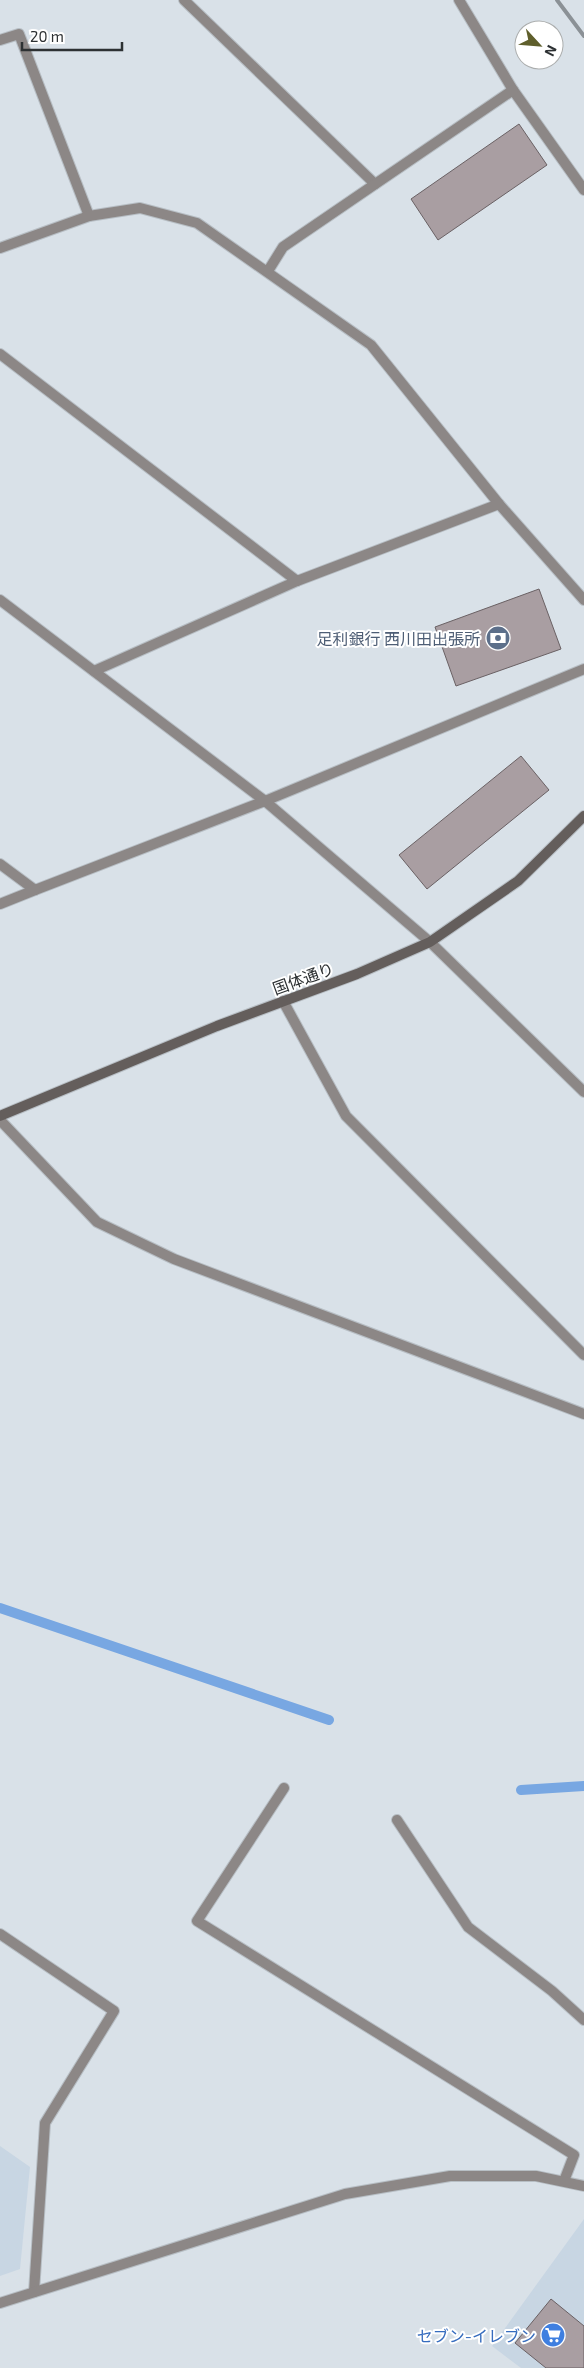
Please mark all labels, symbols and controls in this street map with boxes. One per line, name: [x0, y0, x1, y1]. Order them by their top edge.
scale bar: [22, 20, 122, 52]
north arrow: [514, 20, 564, 70]
text: 20 m: [30, 27, 64, 45]
text: N: [541, 43, 561, 59]
bank icon: 足利銀行 西川田出張所: [485, 625, 511, 651]
place label: 足利銀行 西川田出張所: [316, 629, 480, 648]
street label: 国体通り: [270, 958, 336, 998]
supermarket icon: セブン-イレブン: [540, 2322, 566, 2348]
place label: セブン-イレブン: [417, 2326, 536, 2345]

